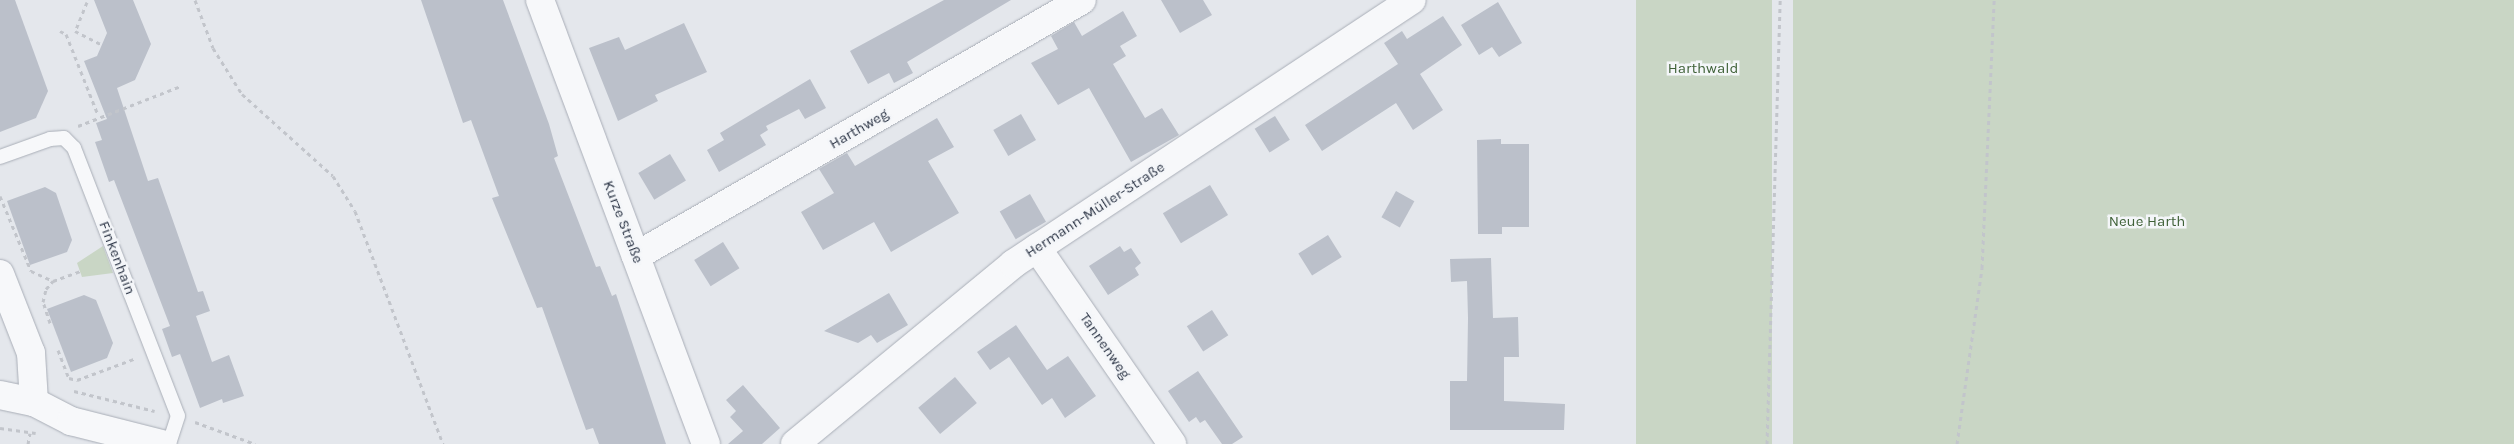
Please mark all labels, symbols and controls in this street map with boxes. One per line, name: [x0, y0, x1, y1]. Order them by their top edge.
park label: Harthwald: [1668, 60, 1738, 78]
street label: Harthweg: [826, 105, 892, 153]
street label: Hermann-Müller-Straße: [1022, 158, 1168, 262]
street label: Kurze Straße: [599, 178, 647, 266]
park label: Neue Harth: [2109, 213, 2185, 231]
street label: Finkenhain: [95, 219, 139, 297]
street label: Tannenweg: [1076, 310, 1134, 382]

